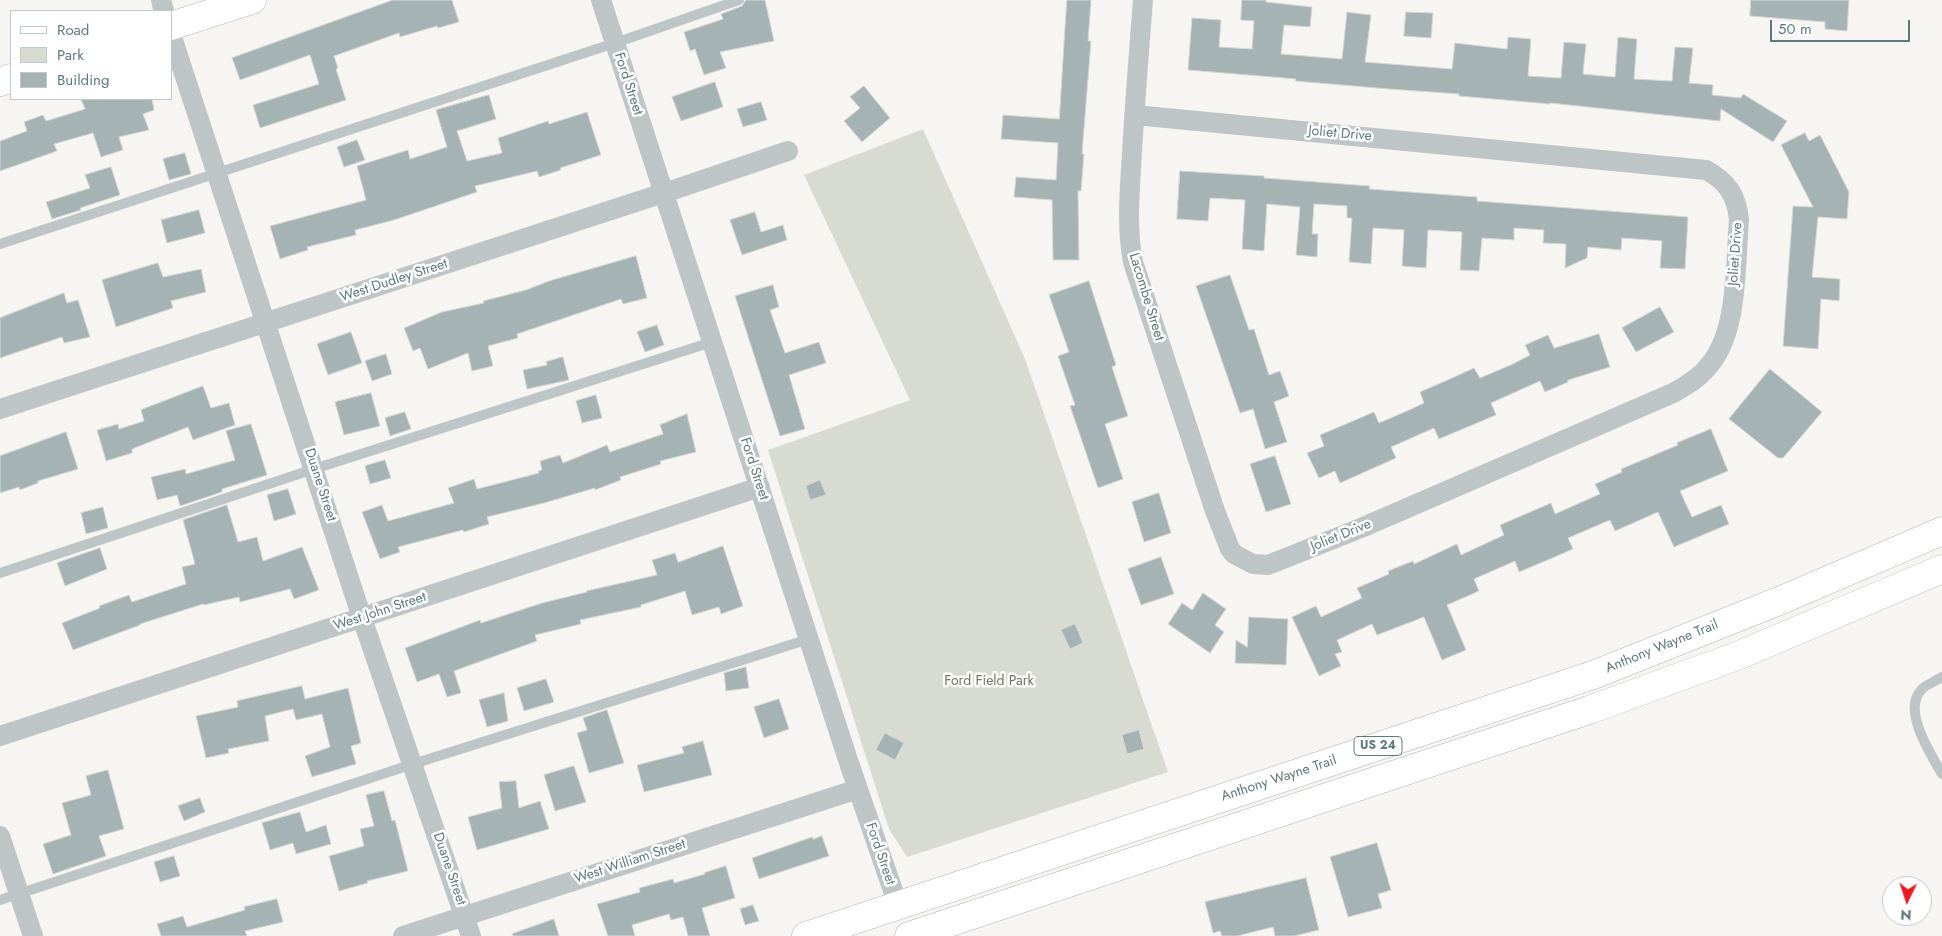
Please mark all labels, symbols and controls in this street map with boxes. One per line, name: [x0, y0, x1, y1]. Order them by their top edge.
legend: [10, 10, 172, 100]
scale bar: [1772, 10, 1912, 42]
text: 50 m: [1778, 18, 1812, 40]
text: Road: [57, 19, 89, 41]
text: Park: [57, 44, 84, 66]
street label: Ford Street: [610, 51, 646, 117]
text: Building: [57, 69, 109, 91]
street label: Joliet Drive: [1308, 123, 1372, 145]
street label: Joliet Drive: [1725, 222, 1747, 286]
street label: Lacombe Street: [1125, 251, 1167, 343]
street label: West Dudley Street: [338, 256, 450, 306]
street label: Ford Street: [736, 436, 772, 502]
street label: Duane Street: [300, 446, 340, 524]
street label: Joliet Drive: [1308, 516, 1374, 556]
street label: West John Street: [332, 589, 428, 635]
street label: Anthony Wayne Trail: [1603, 617, 1721, 677]
park label: Ford Field Park: [944, 674, 1034, 690]
road number: US 24: [1354, 736, 1402, 756]
street label: Anthony Wayne Trail: [1219, 752, 1339, 806]
street label: Ford Street: [862, 821, 898, 887]
street label: Duane Street: [429, 830, 469, 908]
street label: West William Street: [572, 836, 688, 888]
north arrow: [1882, 876, 1932, 926]
text: N: [1900, 905, 1912, 925]

